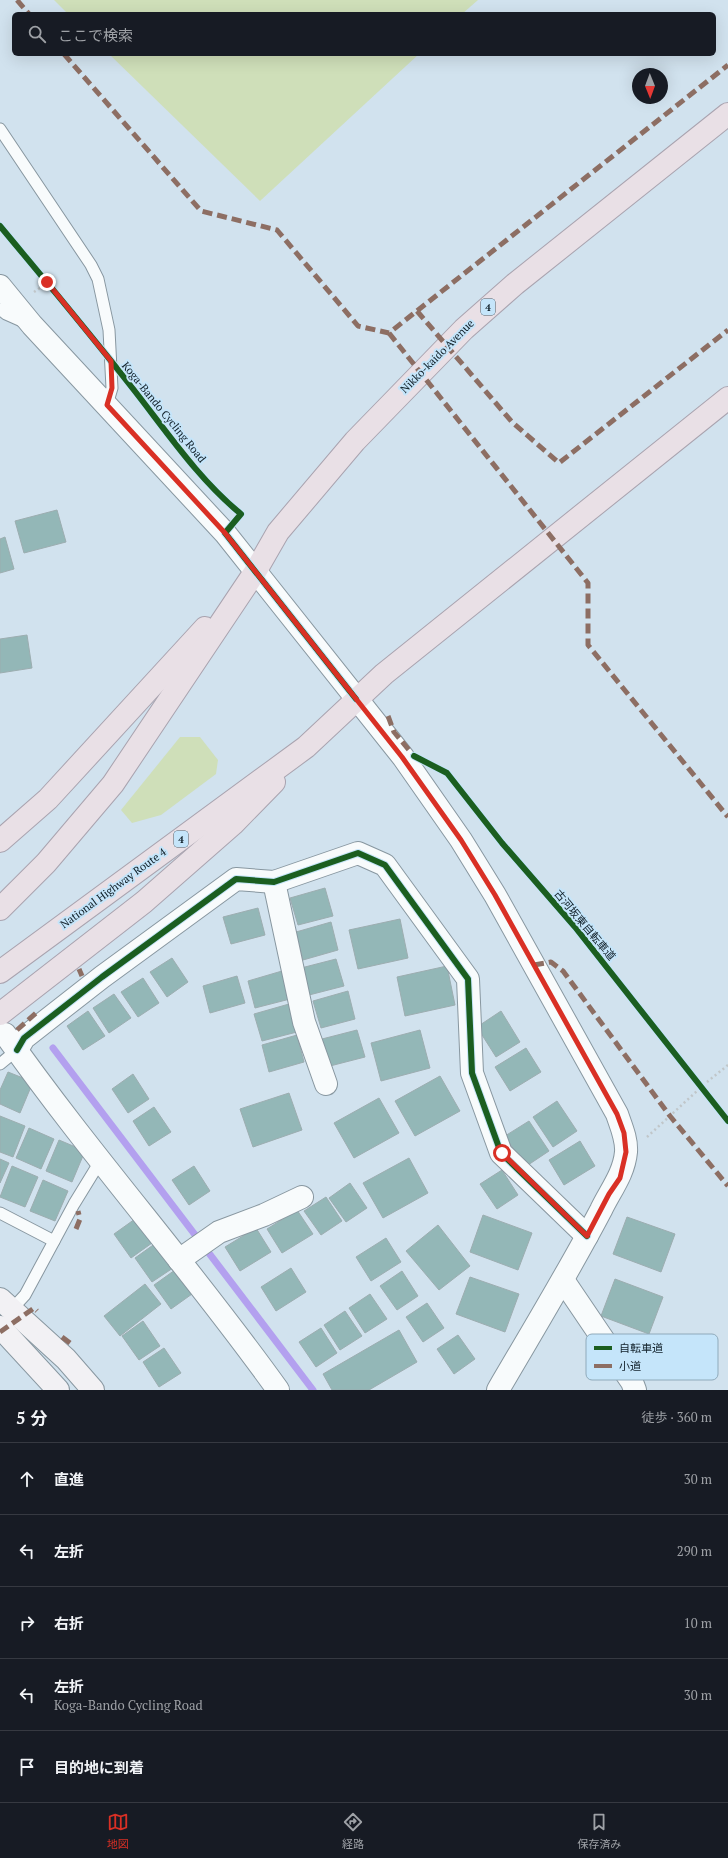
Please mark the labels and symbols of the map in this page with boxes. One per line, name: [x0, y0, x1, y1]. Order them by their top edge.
north arrow: [632, 68, 668, 104]
route end: [38, 273, 56, 291]
road number: 4: [481, 299, 495, 315]
street label: Nikko-kaido Avenue: [397, 316, 477, 396]
street label: Koga-Bando Cycling Road: [119, 359, 209, 465]
road number: 4: [174, 831, 188, 847]
street label: National Highway Route 4: [57, 845, 169, 931]
street label: 古河坂東自転車道: [551, 887, 619, 963]
route start: [493, 1144, 511, 1162]
legend: [586, 1334, 718, 1380]
text: 自転車道: [619, 1341, 663, 1355]
text: 小道: [619, 1359, 641, 1373]

